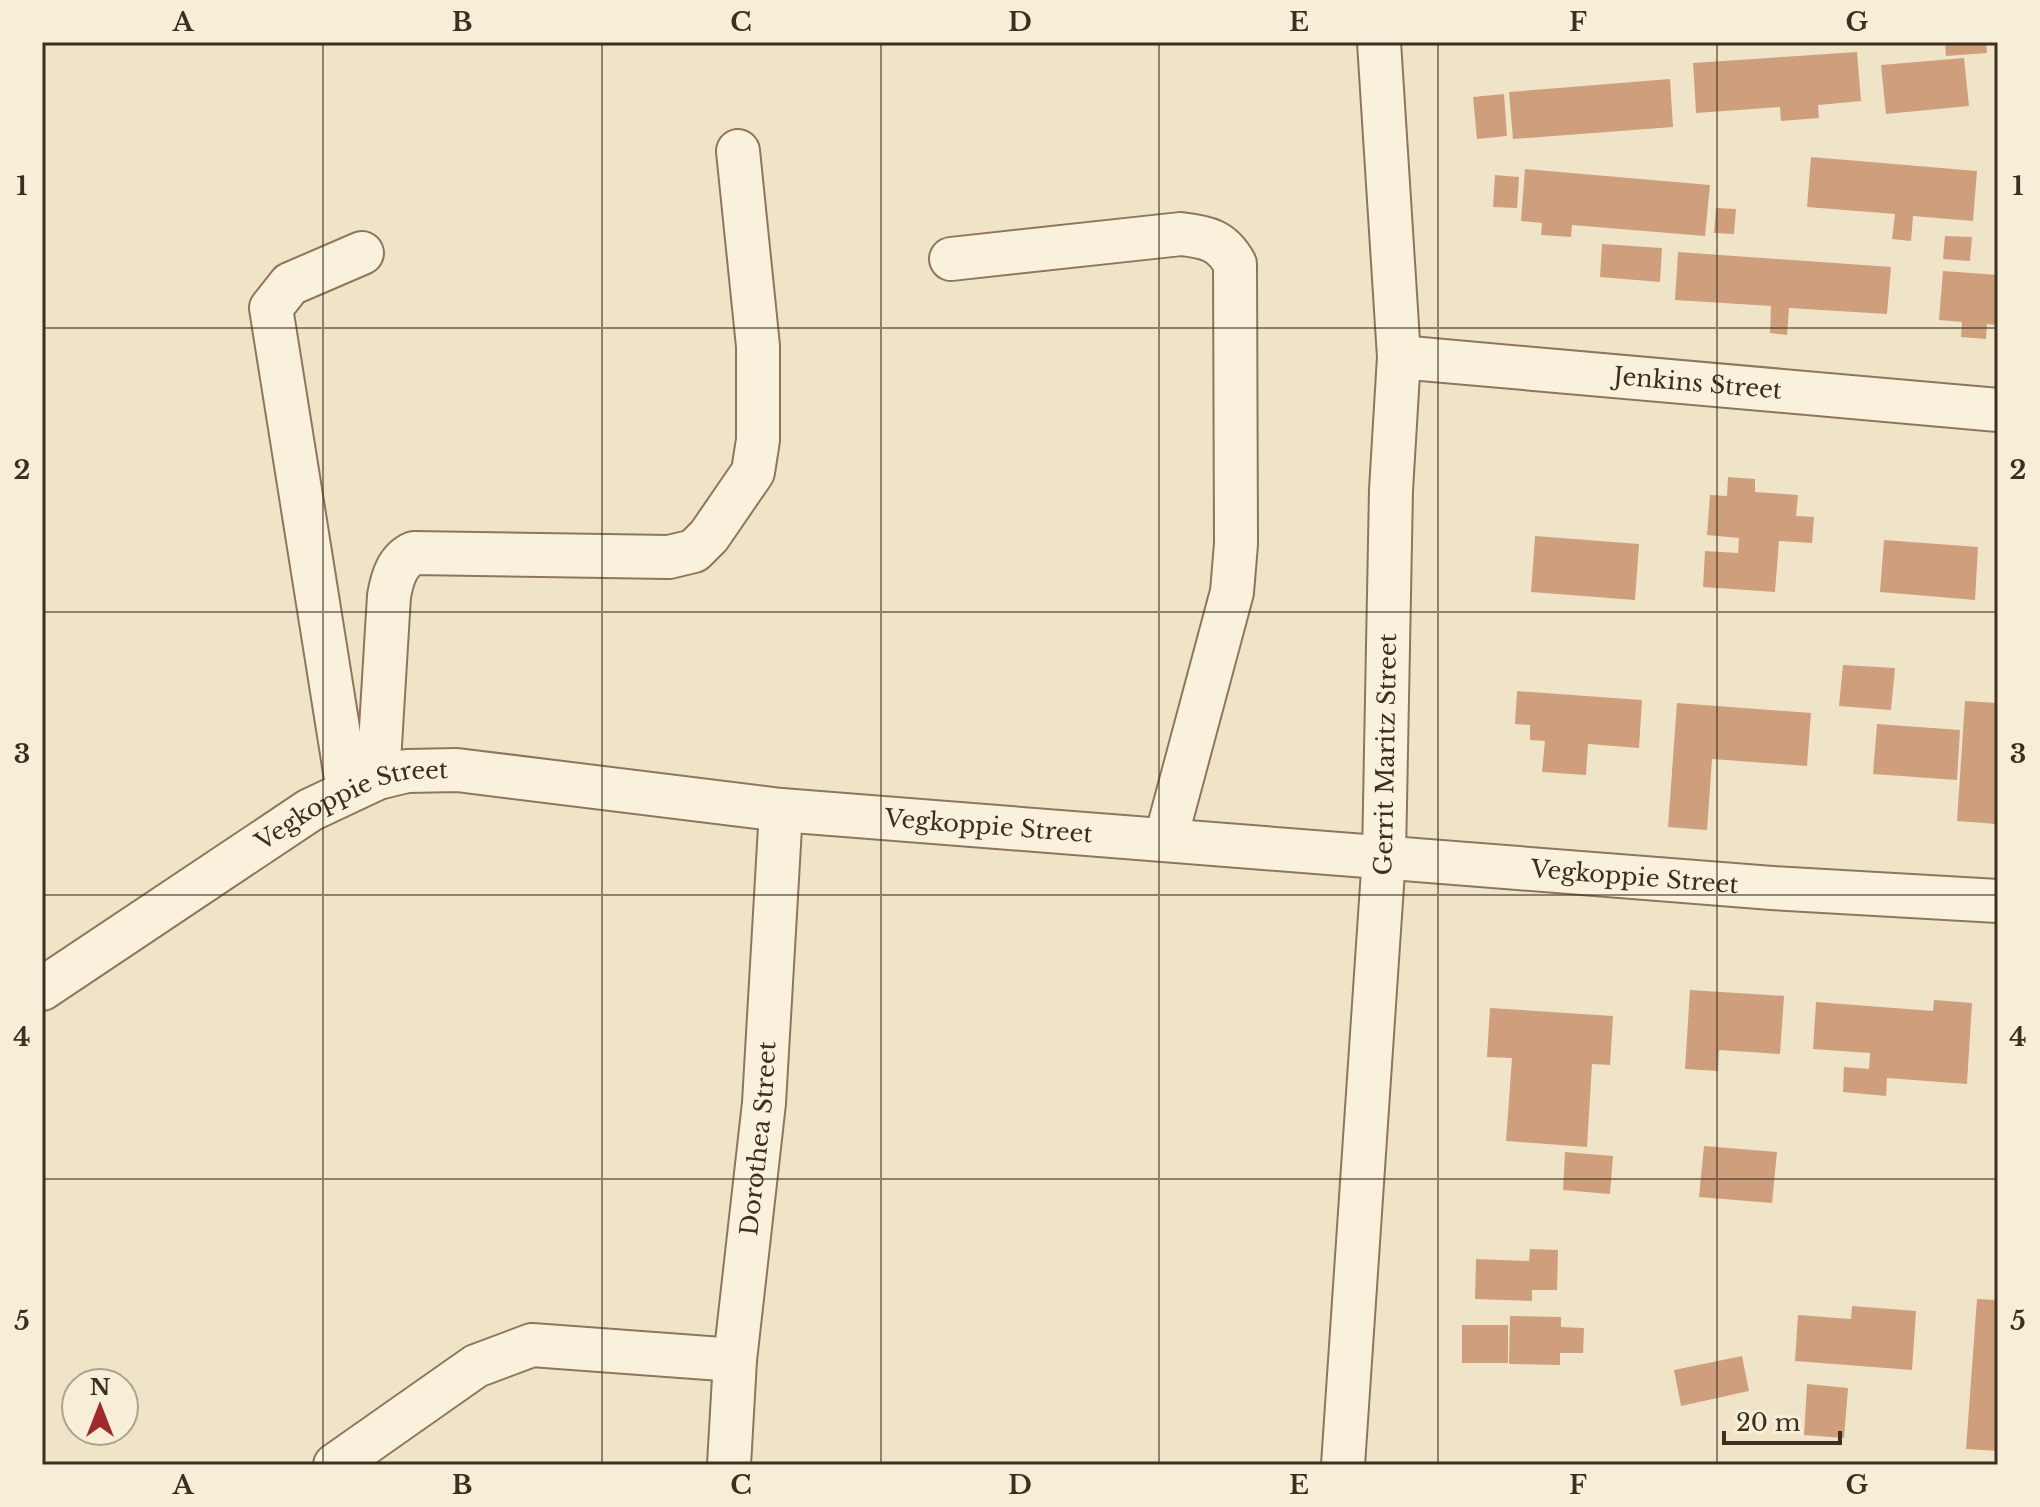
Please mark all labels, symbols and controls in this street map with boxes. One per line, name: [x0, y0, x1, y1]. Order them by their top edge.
text: A: [171, 6, 194, 38]
text: B: [452, 6, 472, 38]
text: C: [730, 6, 752, 38]
text: D: [1008, 6, 1032, 38]
text: E: [1289, 6, 1309, 38]
text: F: [1569, 6, 1587, 38]
text: G: [1846, 6, 1869, 38]
text: 1: [16, 170, 28, 202]
text: 1: [2012, 170, 2024, 202]
street label: Jenkins Street: [1610, 361, 1783, 405]
text: 2: [14, 454, 30, 486]
text: 2: [2010, 454, 2026, 486]
street label: Gerrit Maritz Street: [1368, 633, 1402, 876]
text: 3: [14, 738, 30, 770]
text: 3: [2010, 738, 2026, 770]
street label: Vegkoppie Street: [249, 755, 448, 857]
street label: Vegkoppie Street: [883, 803, 1094, 848]
street label: Vegkoppie Street: [1529, 854, 1740, 899]
text: 4: [13, 1021, 31, 1053]
text: 4: [2009, 1021, 2027, 1053]
street label: Dorothea Street: [734, 1040, 782, 1237]
text: 5: [14, 1305, 30, 1337]
text: 5: [2010, 1305, 2026, 1337]
north arrow: [60, 1367, 140, 1447]
text: N: [90, 1374, 111, 1401]
scale bar: [1724, 1395, 1840, 1445]
text: 20 m: [1736, 1408, 1801, 1437]
text: A: [171, 1469, 194, 1501]
text: B: [452, 1469, 472, 1501]
text: C: [730, 1469, 752, 1501]
text: D: [1008, 1469, 1032, 1501]
text: E: [1289, 1469, 1309, 1501]
text: F: [1569, 1469, 1587, 1501]
text: G: [1846, 1469, 1869, 1501]

